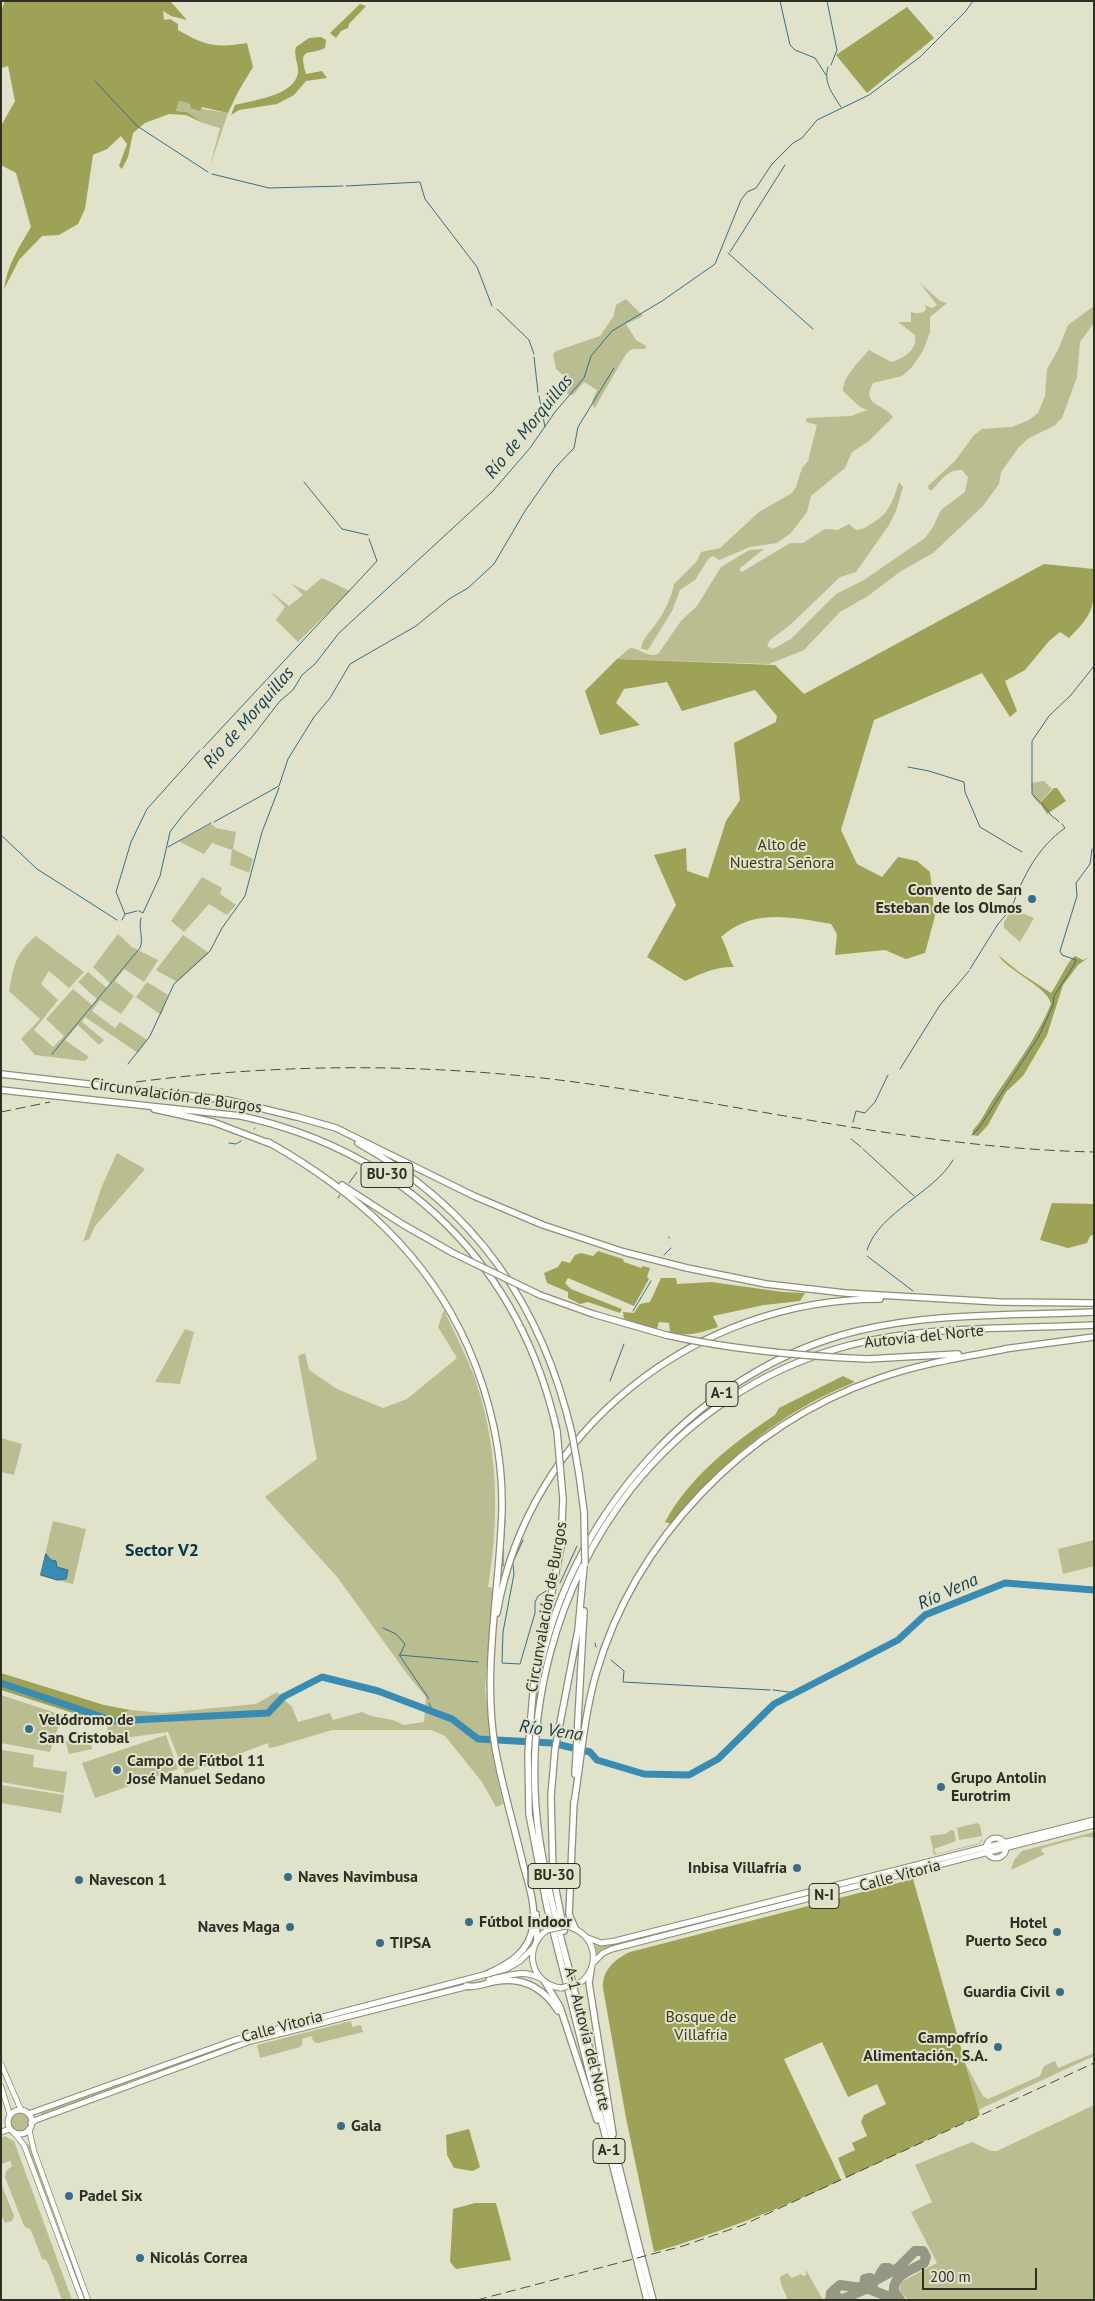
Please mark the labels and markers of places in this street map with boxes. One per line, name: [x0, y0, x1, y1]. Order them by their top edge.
place label: Convento de San Esteban de los Olmos: [875, 880, 1022, 918]
marker: Convento de San Esteban de los Olmos: [1026, 893, 1038, 905]
place label: Velódromo de San Cristobal: [39, 1710, 134, 1748]
marker: Velódromo de San Cristobal: [23, 1723, 35, 1735]
place label: Campo de Fútbol 11 José Manuel Sedano: [127, 1751, 265, 1789]
marker: Campo de Fútbol 11 José Manuel Sedano: [111, 1764, 123, 1776]
place label: Grupo Antolin Eurotrim: [951, 1768, 1046, 1806]
marker: Grupo Antolin Eurotrim: [935, 1781, 947, 1793]
place label: Inbisa Villafría: [688, 1858, 787, 1878]
marker: Inbisa Villafría: [791, 1862, 803, 1874]
place label: Naves Navimbusa: [298, 1867, 418, 1887]
place label: Navescon 1: [89, 1870, 167, 1890]
marker: Naves Navimbusa: [282, 1871, 294, 1883]
marker: Navescon 1: [73, 1874, 85, 1886]
place label: Fútbol Indoor: [479, 1912, 572, 1932]
place label: Hotel Puerto Seco: [966, 1913, 1047, 1951]
marker: Fútbol Indoor: [463, 1916, 475, 1928]
place label: Naves Maga: [198, 1917, 280, 1937]
marker: Naves Maga: [284, 1921, 296, 1933]
marker: Hotel Puerto Seco: [1051, 1926, 1063, 1938]
place label: TIPSA: [390, 1933, 431, 1953]
marker: TIPSA: [374, 1937, 386, 1949]
place label: Guardia Civil: [963, 1982, 1050, 2002]
marker: Guardia Civil: [1054, 1986, 1066, 1998]
place label: Campofrío Alimentación, S.A.: [863, 2028, 988, 2066]
marker: Campofrío Alimentación, S.A.: [992, 2041, 1004, 2053]
place label: Gala: [351, 2116, 381, 2136]
marker: Gala: [335, 2120, 347, 2132]
place label: Padel Six: [79, 2186, 142, 2206]
marker: Padel Six: [63, 2190, 75, 2202]
place label: Nicolás Correa: [150, 2248, 248, 2268]
marker: Nicolás Correa: [134, 2252, 146, 2264]

